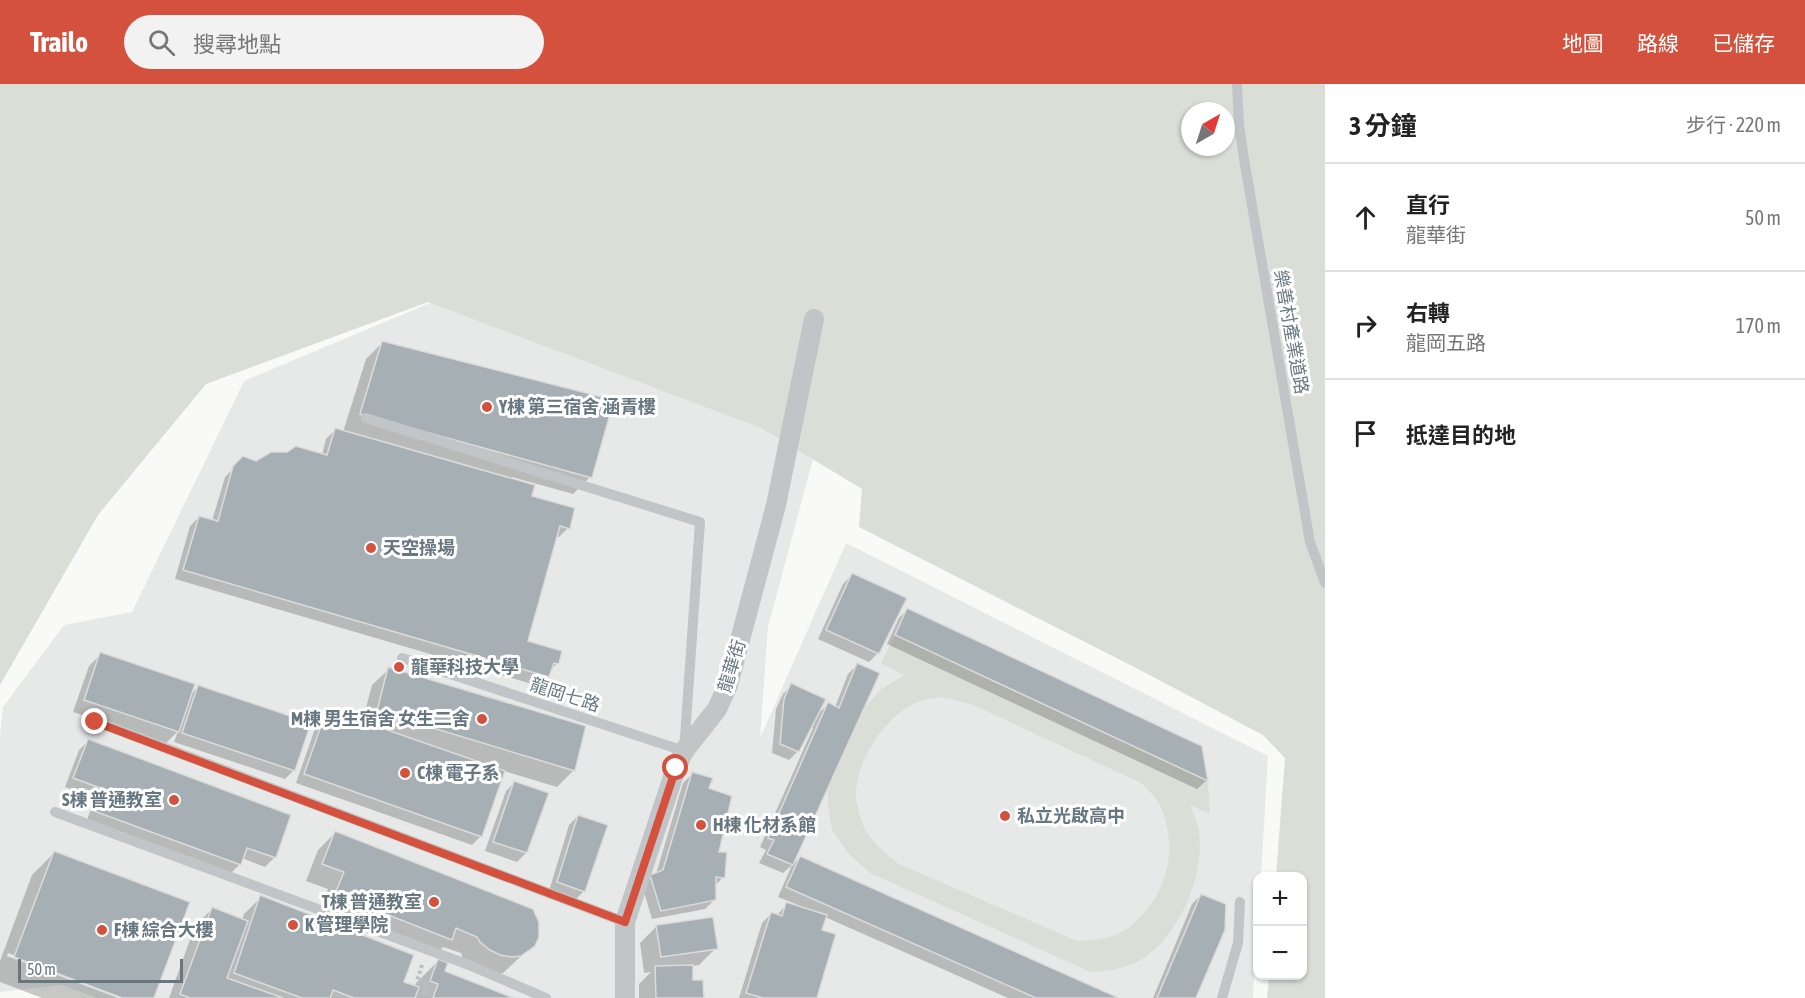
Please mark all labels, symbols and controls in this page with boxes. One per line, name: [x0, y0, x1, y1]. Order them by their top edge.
search box: [124, 15, 544, 69]
text: Trailo: [30, 26, 88, 58]
icon: search: [145, 26, 178, 59]
text: 搜尋地點: [193, 31, 281, 57]
text: 地圖: [1562, 31, 1604, 55]
text: 路線: [1637, 31, 1679, 55]
text: 已儲存: [1712, 31, 1775, 55]
north arrow: [1181, 102, 1235, 156]
text: 3 分鐘: [1349, 111, 1417, 141]
text: 步行 · 220 m: [1686, 113, 1781, 136]
text: 直行: [1406, 192, 1450, 218]
icon: ahead: [1349, 201, 1382, 234]
text: 50 m: [1745, 206, 1781, 229]
text: 龍華街: [1406, 223, 1466, 246]
street label: 樂善村產業道路: [1270, 268, 1313, 396]
text: 右轉: [1406, 300, 1450, 326]
icon: right: [1349, 309, 1382, 342]
text: 170 m: [1736, 314, 1781, 337]
text: 龍岡五路: [1406, 331, 1486, 354]
place label: Y棟 第三宿舍 涵青樓: [498, 396, 656, 417]
marker: Y棟 第三宿舍 涵青樓: [480, 400, 494, 414]
icon: arrive: [1349, 417, 1382, 450]
text: 抵達目的地: [1406, 422, 1516, 448]
place label: 天空操場: [383, 537, 455, 558]
marker: 天空操場: [364, 541, 378, 555]
street label: 龍華街: [714, 637, 749, 695]
place label: 龍華科技大學: [411, 656, 519, 677]
marker: 龍華科技大學: [392, 660, 406, 674]
street label: 龍岡七路: [528, 673, 603, 716]
route end: [81, 708, 107, 734]
place label: M棟 男生宿舍 女生二舍: [291, 708, 470, 729]
marker: M棟 男生宿舍 女生二舍: [475, 712, 489, 726]
route start: [662, 754, 688, 780]
place label: C棟 電子系: [417, 762, 500, 783]
marker: C棟 電子系: [398, 766, 412, 780]
place label: S棟 普通教室: [62, 789, 162, 810]
marker: S棟 普通教室: [167, 793, 181, 807]
place label: 私立光啟高中: [1017, 805, 1125, 826]
marker: 私立光啟高中: [998, 809, 1012, 823]
place label: H棟 化材系館: [713, 814, 816, 835]
marker: H棟 化材系館: [694, 818, 708, 832]
map controls: [1253, 872, 1307, 980]
button: +: [1253, 872, 1307, 926]
place label: T棟 普通教室: [322, 891, 422, 912]
marker: T棟 普通教室: [427, 895, 441, 909]
place label: K 管理學院: [305, 914, 388, 935]
marker: K 管理學院: [286, 918, 300, 932]
place label: F棟 綜合大樓: [114, 919, 214, 940]
marker: F棟 綜合大樓: [95, 923, 109, 937]
button: −: [1253, 926, 1307, 980]
scale bar: [18, 956, 183, 984]
text: 50 m: [27, 960, 56, 978]

